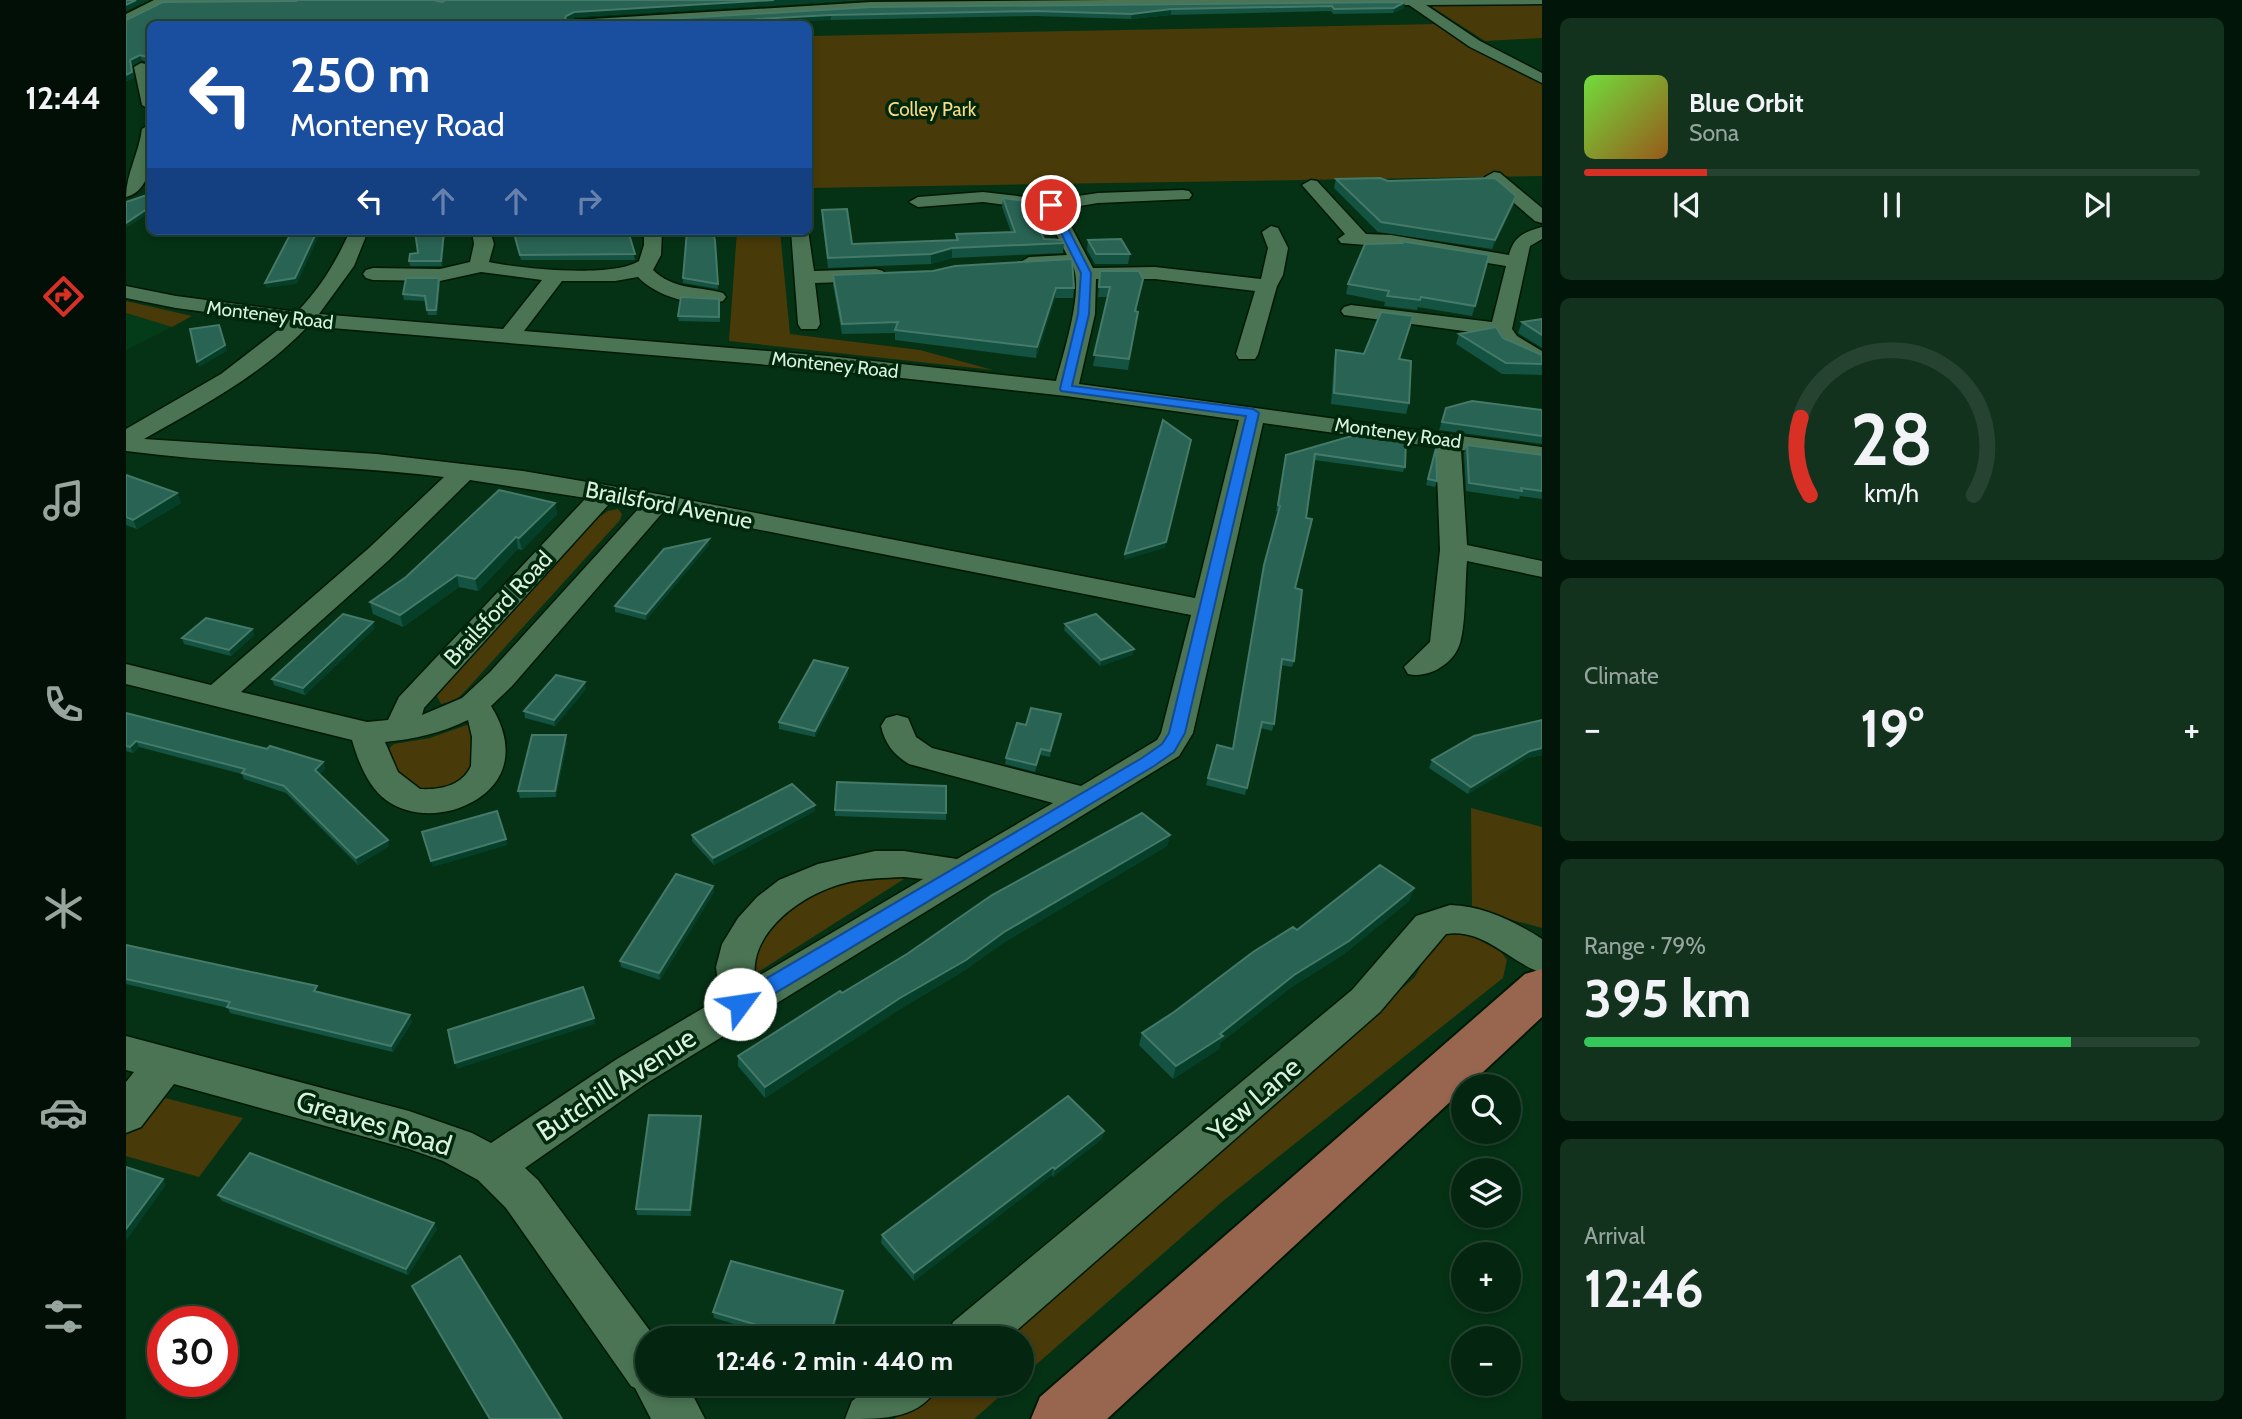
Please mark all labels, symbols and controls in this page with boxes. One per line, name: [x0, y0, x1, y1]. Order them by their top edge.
text: 250 m: [290, 45, 430, 104]
icon: left: [175, 49, 266, 140]
text: 12:44: [25, 78, 101, 117]
text: Blue Orbit: [1689, 87, 1804, 119]
park label: Colley Park: [888, 98, 977, 121]
text: Monteney Road: [290, 105, 505, 144]
text: Sona: [1689, 119, 1739, 147]
pin: [1021, 175, 1081, 235]
icon: left: [351, 182, 389, 220]
icon: ahead: [424, 182, 462, 220]
icon: ahead: [497, 182, 535, 220]
icon: right: [570, 182, 608, 220]
icon: arrive: [1032, 186, 1070, 224]
icon: previous: [1668, 186, 1706, 224]
icon: pause: [1873, 186, 1911, 224]
icon: next: [2078, 186, 2116, 224]
icon: directions: [39, 272, 88, 321]
street label: Monteney Road: [205, 296, 335, 334]
street label: Monteney Road: [770, 347, 900, 383]
text: 28: [1851, 396, 1933, 484]
street label: Monteney Road: [1333, 413, 1463, 453]
street label: Brailsford Avenue: [583, 475, 755, 535]
icon: music: [39, 476, 88, 525]
text: km/h: [1865, 478, 1919, 508]
street label: Brailsford Road: [438, 545, 558, 671]
text: Climate: [1584, 662, 1659, 690]
icon: phone: [39, 680, 88, 729]
text: 19°: [1860, 697, 1924, 760]
text: −: [1584, 705, 1601, 752]
text: +: [2183, 705, 2200, 752]
icon: climate: [39, 884, 88, 933]
text: Range · 79%: [1584, 932, 1706, 960]
position arrow: [703, 967, 777, 1041]
text: 395 km: [1584, 967, 1751, 1030]
street label: Butchill Avenue: [530, 1020, 702, 1148]
street label: Yew Lane: [1200, 1049, 1307, 1149]
map controls: [1451, 1074, 1521, 1396]
button: search: [1451, 1074, 1521, 1144]
street label: Greaves Road: [292, 1083, 456, 1163]
icon: car: [39, 1088, 88, 1137]
button: layers: [1451, 1158, 1521, 1228]
text: Arrival: [1584, 1222, 1645, 1250]
button: +: [1451, 1242, 1521, 1312]
text: 12:46: [1584, 1257, 1704, 1320]
icon: filters: [39, 1292, 88, 1341]
speed limit sign: 30: [147, 1306, 238, 1397]
button: −: [1451, 1326, 1521, 1396]
text: 12:46 · 2 min · 440 m: [716, 1345, 953, 1377]

